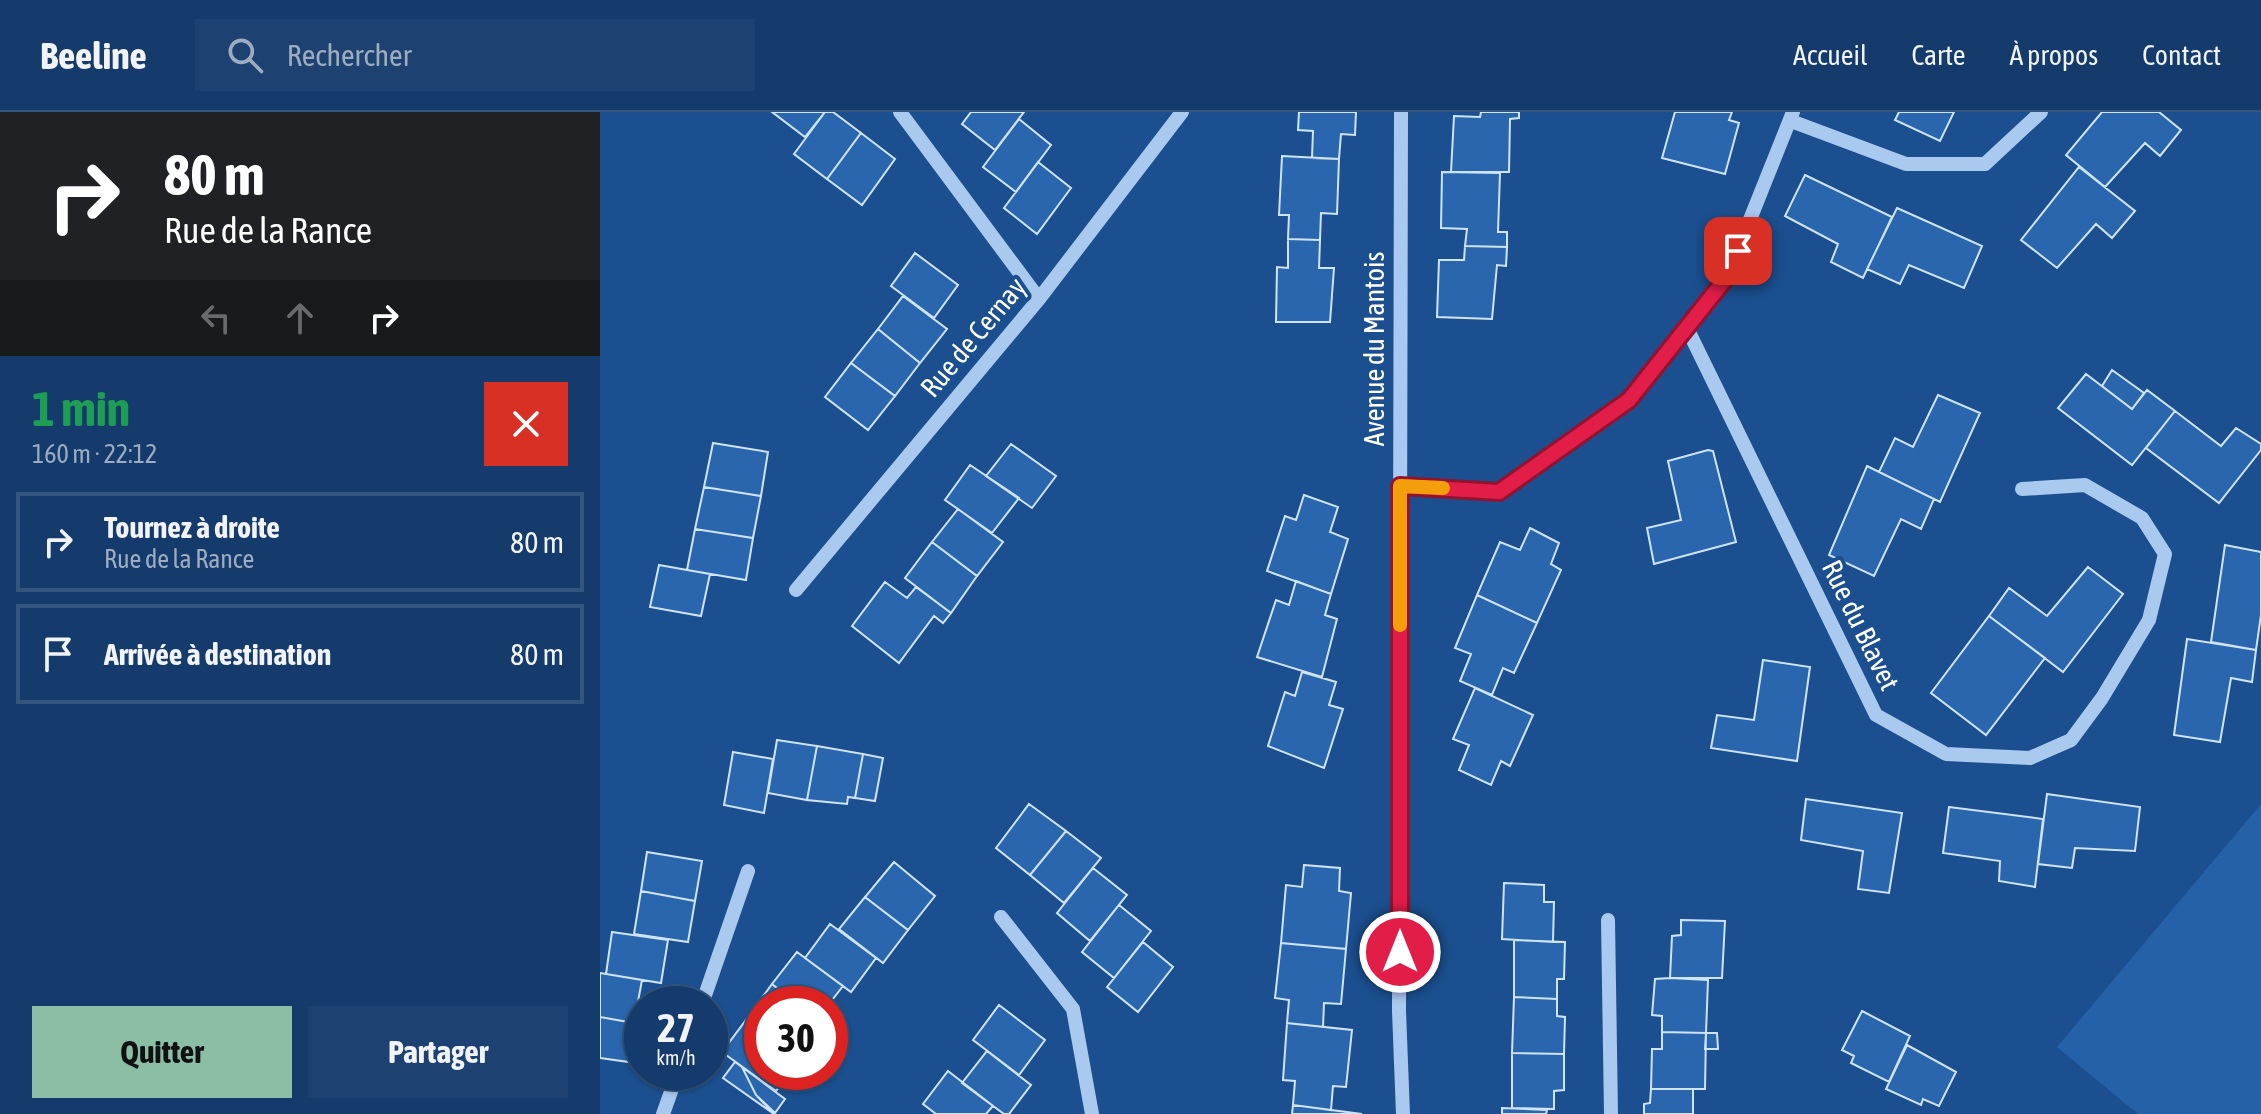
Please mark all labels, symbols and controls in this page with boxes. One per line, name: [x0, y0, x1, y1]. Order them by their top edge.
search box: [195, 19, 755, 91]
icon: search: [223, 33, 267, 77]
text: Beeline: [40, 34, 147, 77]
text: Rechercher: [287, 38, 412, 72]
text: Accueil: [1793, 39, 1867, 71]
text: Carte: [1911, 39, 1966, 71]
text: À propos: [2010, 39, 2098, 71]
text: Contact: [2142, 39, 2221, 71]
text: 80 m: [164, 143, 265, 207]
icon: right: [32, 144, 136, 248]
text: Rue de la Rance: [164, 209, 372, 251]
pin: [1704, 217, 1772, 285]
icon: arrive: [1716, 229, 1760, 273]
street label: Avenue du Mantois: [1358, 252, 1390, 446]
street label: Rue de Cernay: [914, 271, 1032, 403]
icon: left: [194, 296, 238, 340]
icon: ahead: [278, 296, 322, 340]
icon: right: [362, 296, 406, 340]
text: 1 min: [32, 381, 130, 436]
button: close: [484, 382, 568, 466]
text: 160 m · 22:12: [32, 439, 157, 469]
text: Tournez à droite: [104, 510, 280, 544]
icon: right: [36, 520, 80, 564]
text: 80 m: [510, 525, 564, 559]
text: Rue de la Rance: [104, 544, 254, 574]
street label: Rue du Blavet: [1816, 555, 1906, 695]
icon: arrive: [36, 632, 80, 676]
text: Arrivée à destination: [104, 637, 331, 671]
text: 80 m: [510, 637, 564, 671]
position arrow: [1358, 910, 1442, 994]
speed limit sign: 30: [744, 986, 848, 1090]
text: 27: [657, 1005, 695, 1050]
button: Quitter: [32, 1006, 292, 1098]
button: Partager: [308, 1006, 568, 1098]
text: km/h: [656, 1046, 696, 1069]

